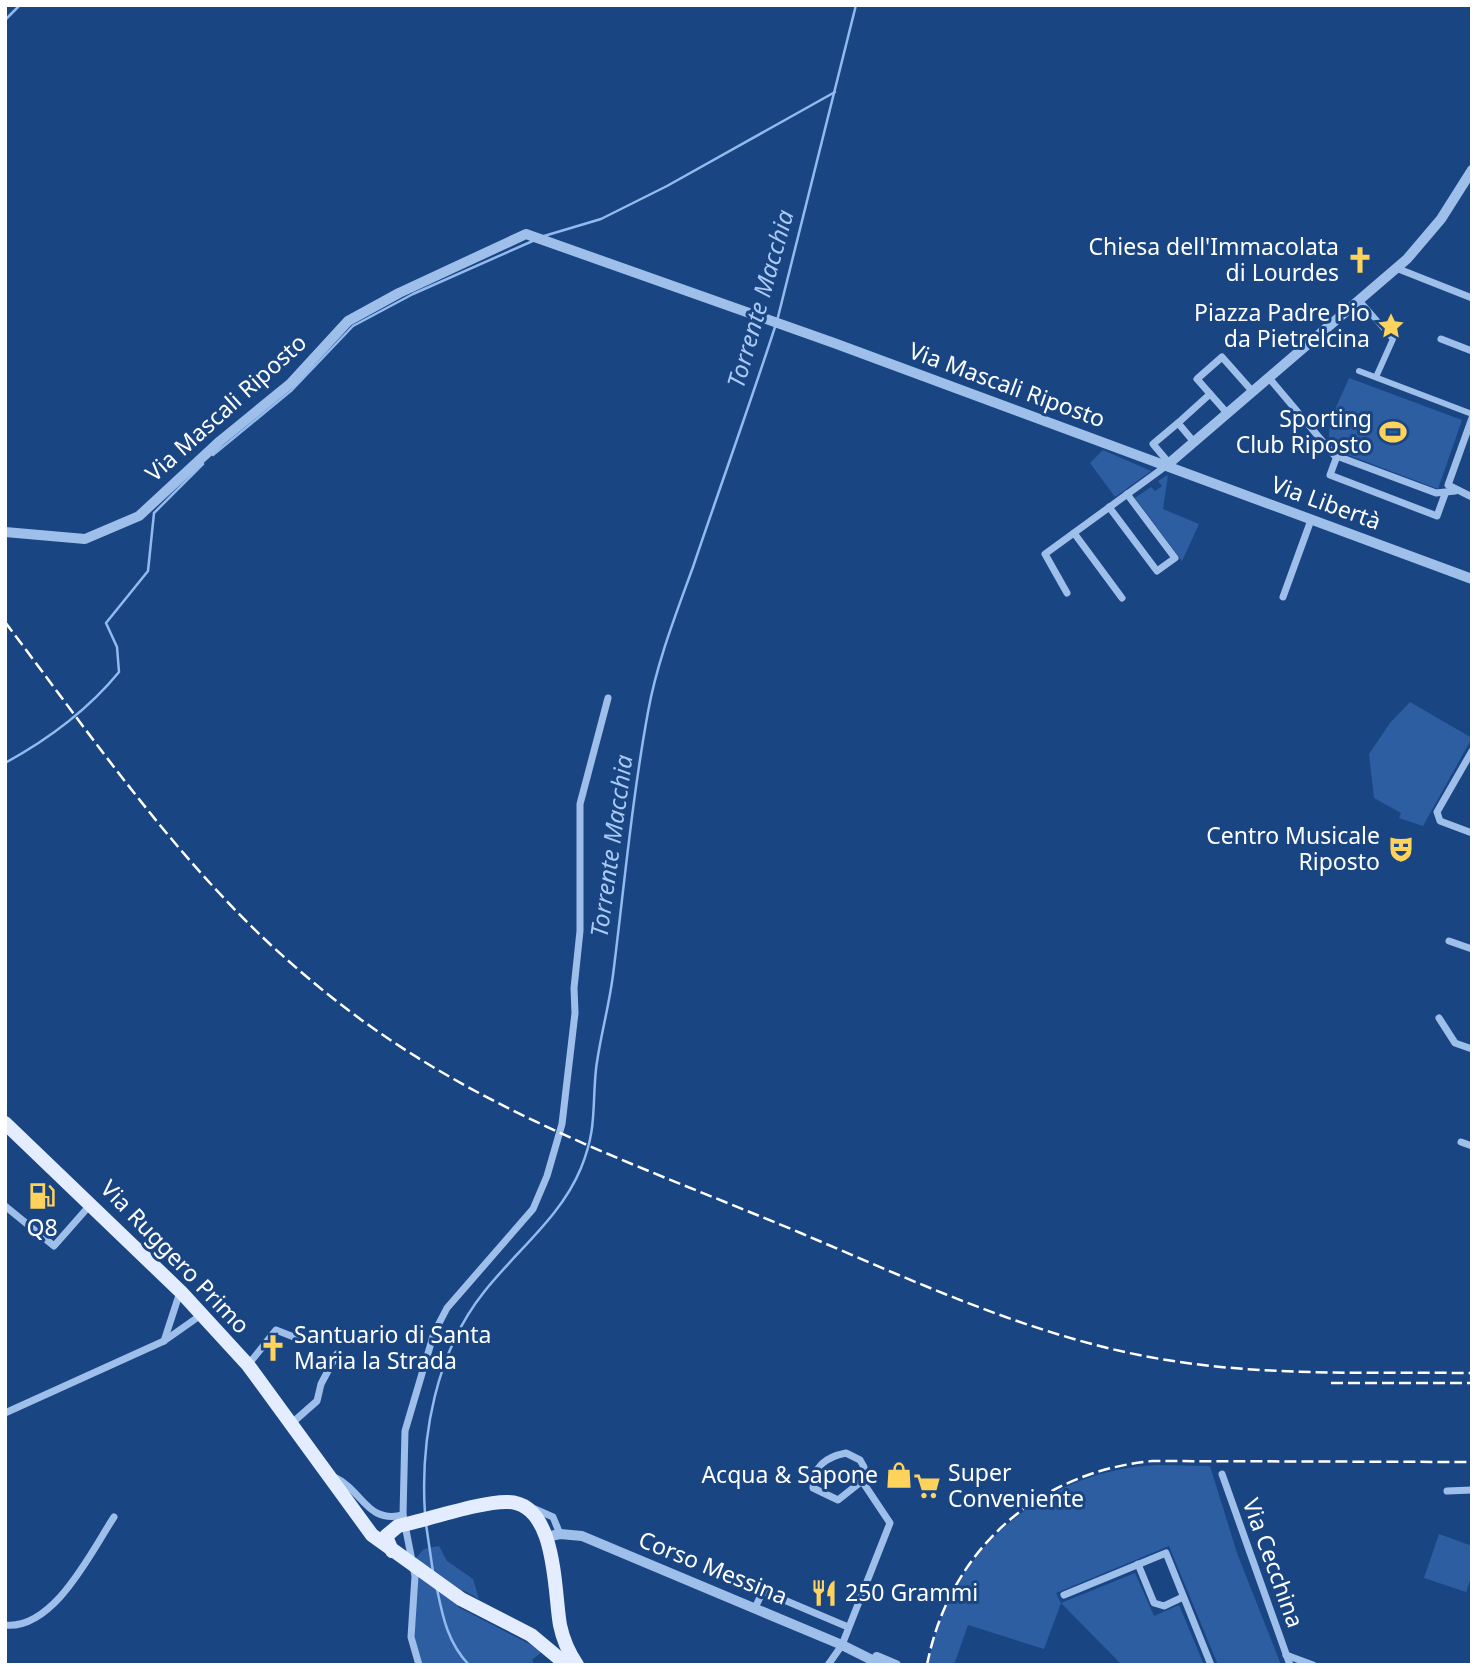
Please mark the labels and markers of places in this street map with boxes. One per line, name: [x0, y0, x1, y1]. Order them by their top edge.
place label: Chiesa dell'Immacolata di Lourdes: [1089, 230, 1339, 288]
church icon: Chiesa dell'Immacolata di Lourdes: [1345, 245, 1375, 275]
place label: Piazza Padre Pio da Pietrelcina: [1194, 296, 1370, 354]
place icon: Piazza Padre Pio da Pietrelcina: [1376, 311, 1406, 341]
place label: Sporting Club Riposto: [1236, 402, 1372, 460]
sports icon: Sporting Club Riposto: [1378, 417, 1408, 447]
place label: Centro Musicale Riposto: [1206, 819, 1380, 877]
theatre icon: Centro Musicale Riposto: [1386, 834, 1416, 864]
fuel station icon: Q8: [27, 1181, 57, 1211]
place label: Q8: [26, 1211, 58, 1243]
place label: Santuario di Santa Maria la Strada: [294, 1318, 492, 1376]
church icon: Santuario di Santa Maria la Strada: [258, 1333, 288, 1363]
place label: Super Conveniente: [948, 1456, 1084, 1514]
place label: Acqua & Sapone: [701, 1458, 878, 1490]
shop icon: Acqua & Sapone: [884, 1460, 914, 1490]
supermarket icon: Super Conveniente: [912, 1471, 942, 1501]
place label: 250 Grammi: [845, 1576, 978, 1608]
restaurant icon: 250 Grammi: [809, 1578, 839, 1608]

